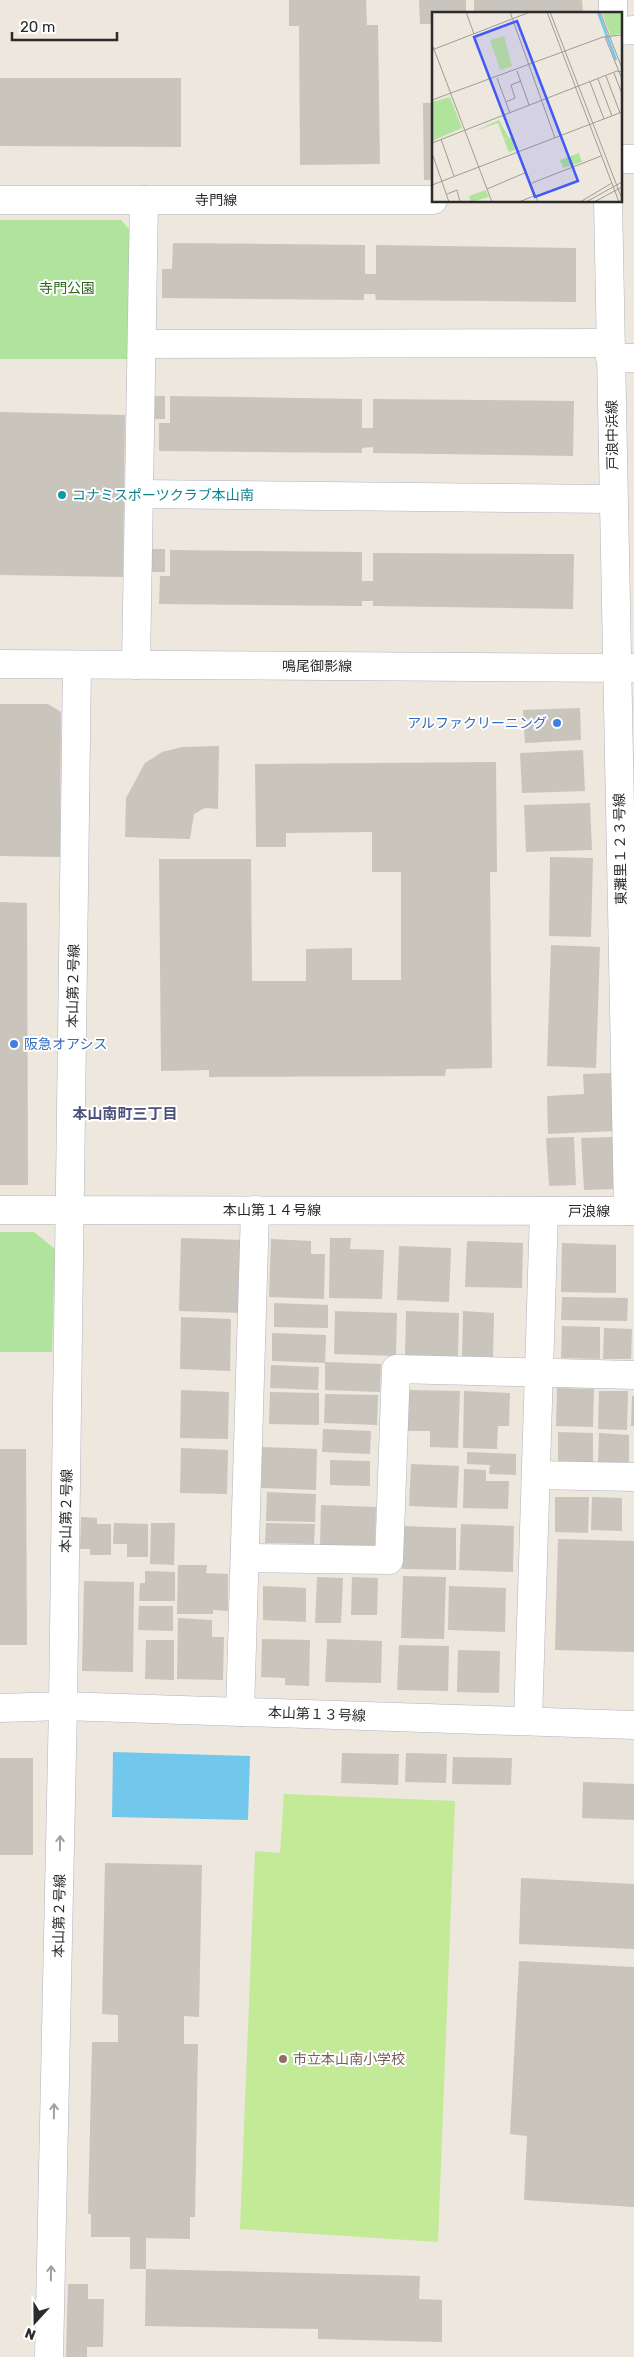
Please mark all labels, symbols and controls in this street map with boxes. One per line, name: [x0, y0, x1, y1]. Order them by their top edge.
scale bar: [12, 10, 118, 42]
inset map: [432, 12, 622, 202]
text: 20 m: [20, 18, 55, 36]
street label: 寺門線: [195, 192, 237, 209]
park label: 寺門公園: [39, 280, 95, 297]
street label: 戸浪中浜線: [603, 400, 622, 470]
place label: コナミスポーツクラブ本山南: [72, 487, 254, 504]
marker: コナミスポーツクラブ本山南: [56, 489, 68, 501]
street label: 鳴尾御影線: [282, 658, 352, 675]
place label: アルファクリーニング: [407, 715, 547, 732]
marker: アルファクリーニング: [551, 717, 563, 729]
street label: 東灘里１２３号線: [611, 793, 630, 905]
street label: 本山第２号線: [64, 944, 83, 1028]
place label: 阪急オアシス: [24, 1036, 107, 1053]
marker: 阪急オアシス: [8, 1038, 20, 1050]
district label: 本山南町三丁目: [72, 1105, 178, 1123]
street label: 本山第１４号線: [223, 1202, 321, 1219]
street label: 戸浪線: [568, 1203, 610, 1220]
street label: 本山第２号線: [57, 1469, 76, 1553]
street label: 本山第１３号線: [268, 1704, 366, 1725]
one-way arrow: [55, 1836, 65, 1852]
street label: 本山第２号線: [50, 1874, 69, 1958]
place label: 市立本山南小学校: [293, 2051, 405, 2068]
marker: 市立本山南小学校: [277, 2053, 289, 2065]
one-way arrow: [50, 2103, 59, 2119]
one-way arrow: [46, 2266, 56, 2282]
north arrow: [10, 2297, 60, 2347]
text: N: [23, 2324, 38, 2343]

